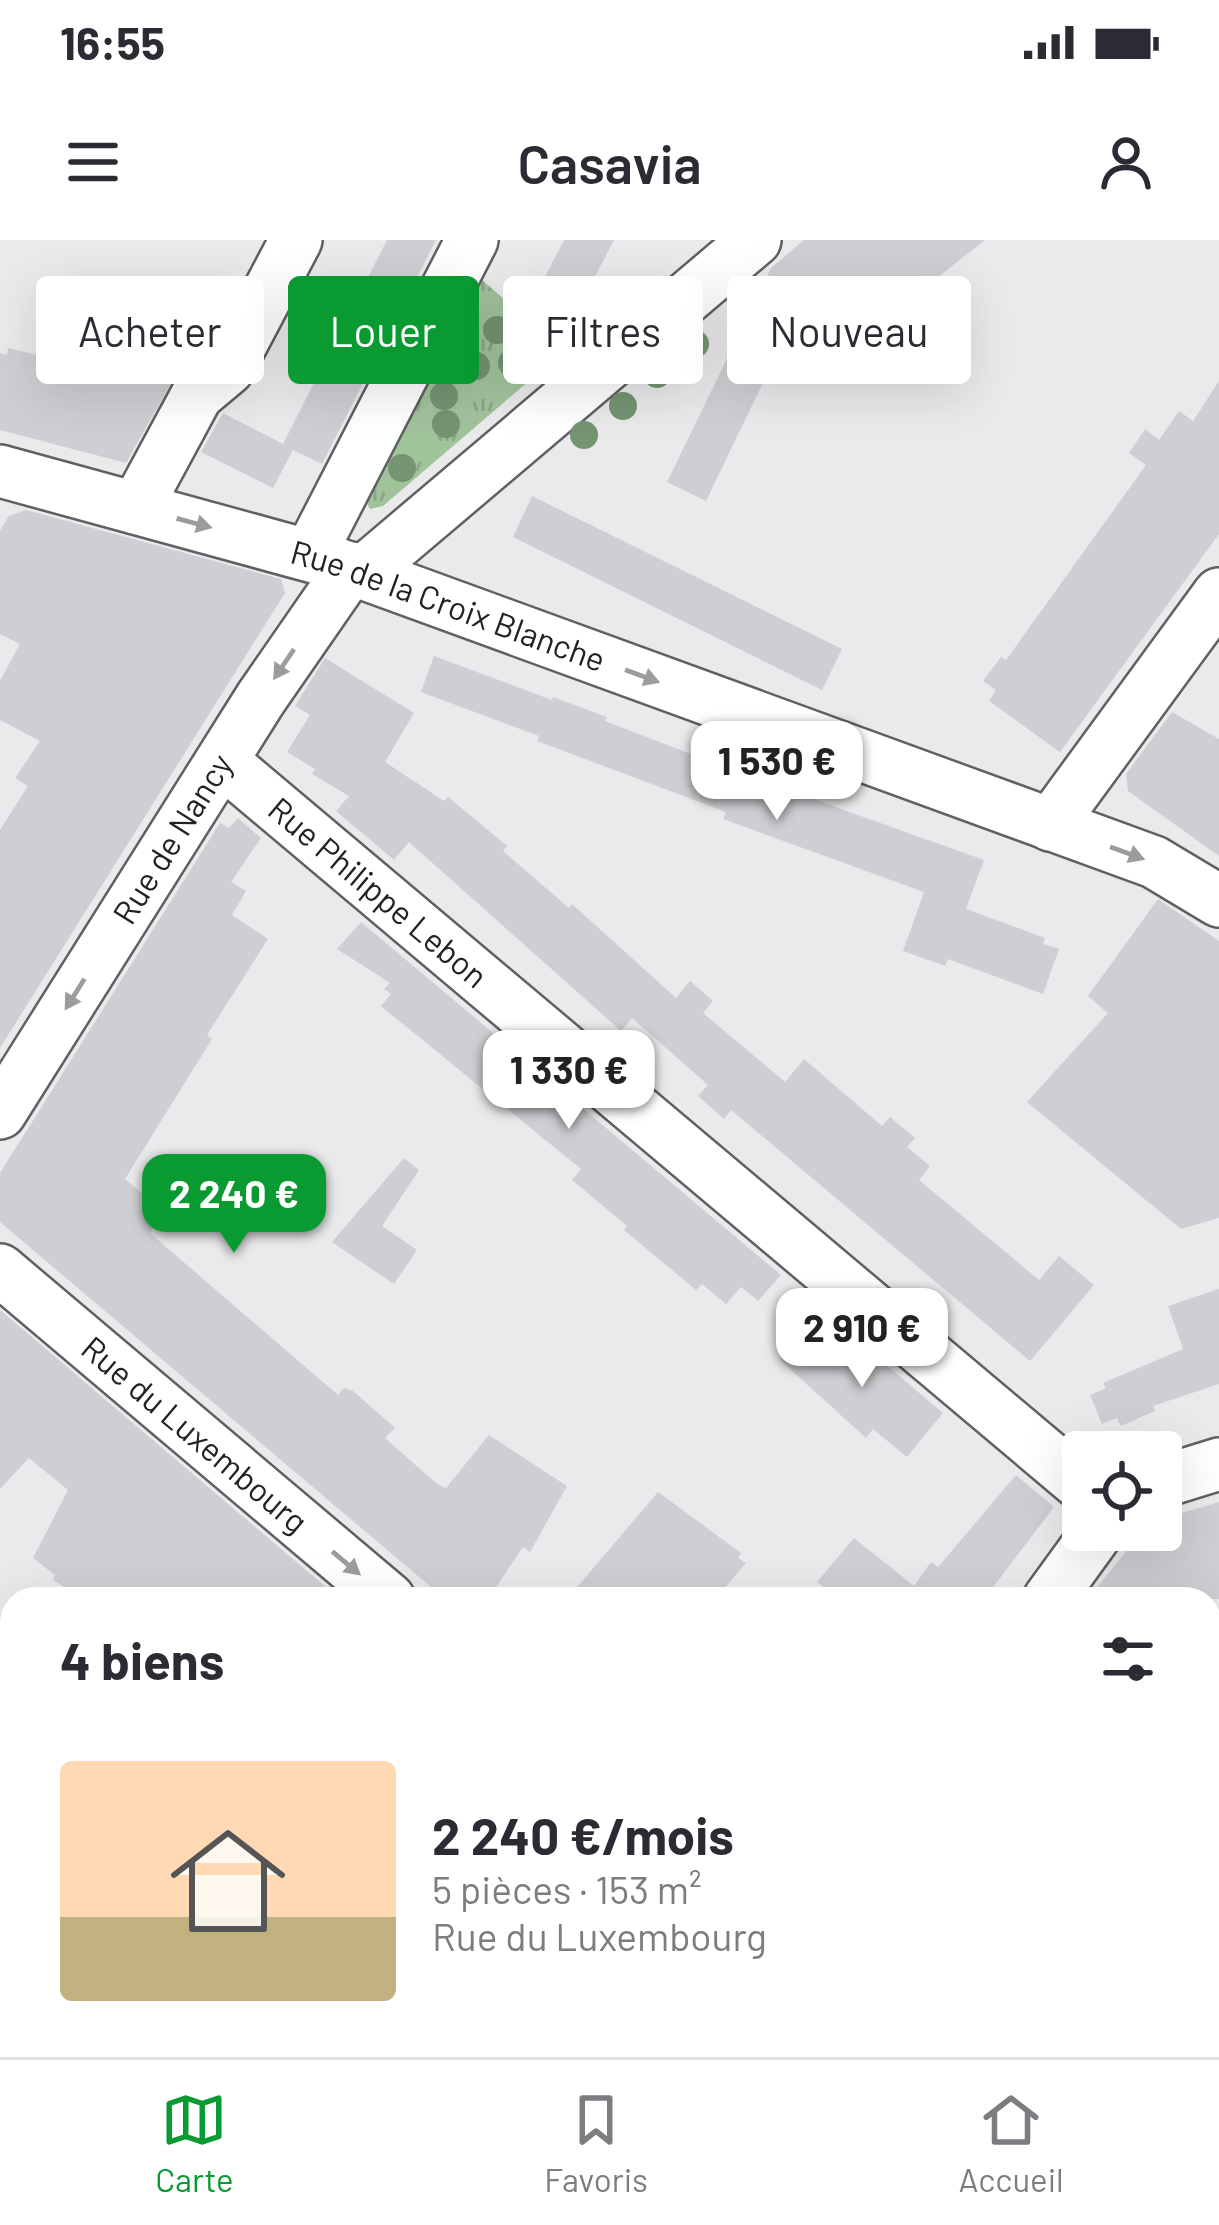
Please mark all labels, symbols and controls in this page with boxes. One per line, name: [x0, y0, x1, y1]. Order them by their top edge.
text: 16:55: [60, 15, 165, 69]
icon: menu: [60, 129, 126, 195]
icon: person: [1093, 129, 1159, 195]
text: Casavia: [517, 130, 702, 195]
chip: Acheter: [36, 276, 264, 384]
chip: Louer: [288, 276, 479, 384]
chip: Filtres: [503, 276, 703, 384]
chip: Nouveau: [727, 276, 971, 384]
one-way arrow: [176, 515, 213, 534]
street label: Rue de la Croix Blanche: [287, 531, 611, 679]
one-way arrow: [273, 648, 296, 681]
one-way arrow: [625, 668, 661, 686]
pin: 1 530 €: [666, 721, 888, 823]
text: 1 530 €: [718, 736, 836, 783]
street label: Rue de Nancy: [103, 746, 240, 931]
street label: Rue Philippe Lebon: [261, 788, 496, 995]
one-way arrow: [1109, 844, 1145, 863]
one-way arrow: [65, 977, 87, 1010]
pin: 1 330 €: [458, 1030, 680, 1132]
text: 1 330 €: [510, 1045, 628, 1092]
pin: 2 240 €: [123, 1154, 345, 1256]
text: 2 240 €: [169, 1169, 299, 1216]
pin: 2 910 €: [751, 1288, 973, 1390]
text: 2 910 €: [803, 1303, 921, 1350]
street label: Rue du Luxembourg: [74, 1327, 317, 1541]
map controls: [1062, 1431, 1182, 1551]
button: locate: [1062, 1431, 1182, 1551]
one-way arrow: [331, 1549, 361, 1575]
icon: filters: [1095, 1626, 1161, 1692]
text: 4 biens: [60, 1629, 224, 1690]
text: 2 240 €/mois: [432, 1804, 734, 1865]
icon: home: [156, 1809, 300, 1953]
text: 5 pièces · 153 m²: [432, 1865, 702, 1912]
text: Rue du Luxembourg: [432, 1912, 767, 1959]
tab: Carte: [155, 2087, 234, 2199]
tab: Favoris: [544, 2087, 648, 2199]
tab: Accueil: [959, 2087, 1064, 2199]

